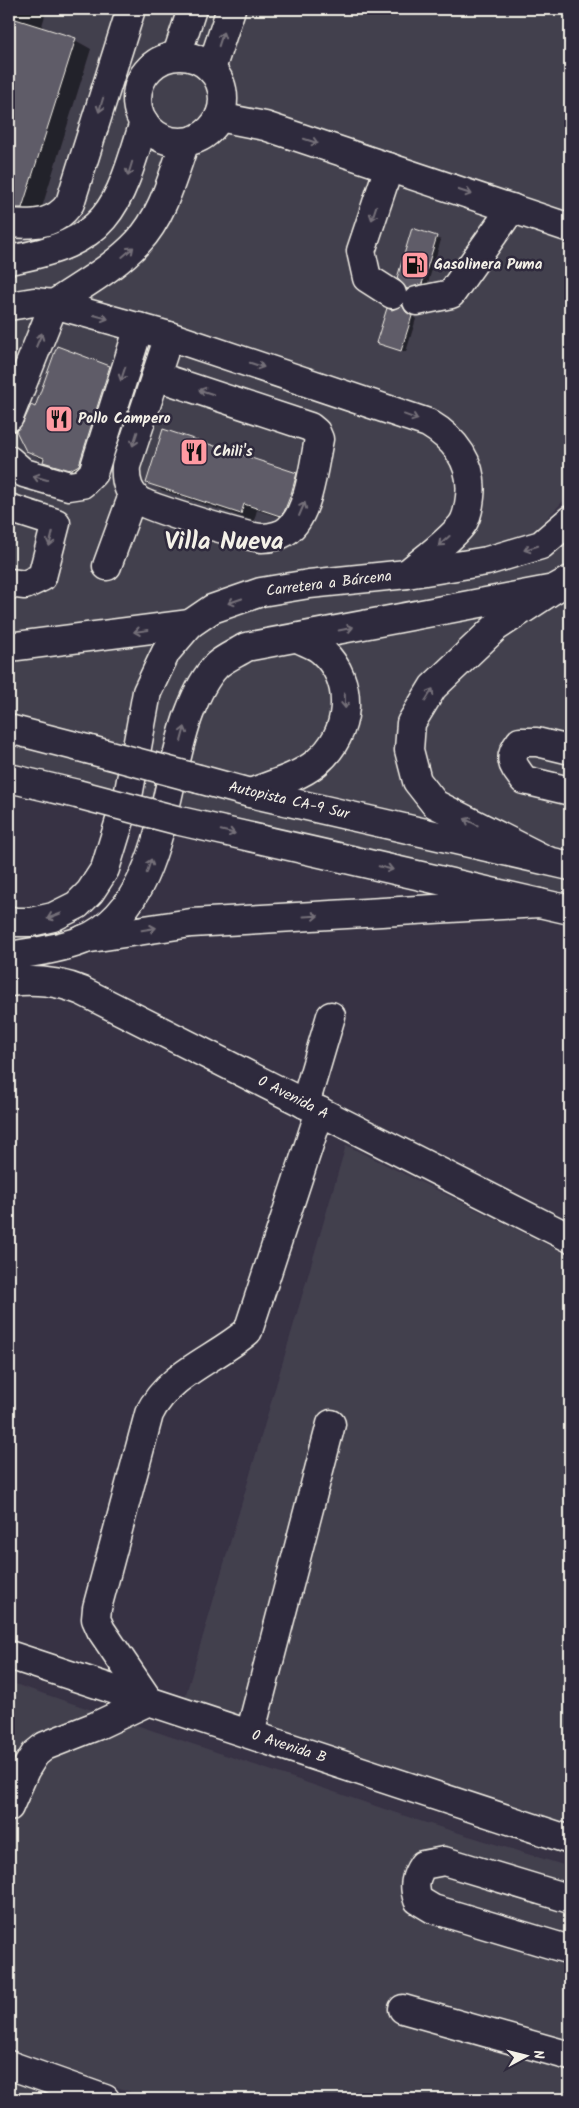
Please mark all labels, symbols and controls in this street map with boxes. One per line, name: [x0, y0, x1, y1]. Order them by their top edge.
one-way arrow: [216, 31, 226, 47]
one-way arrow: [95, 97, 105, 113]
one-way arrow: [303, 137, 319, 147]
one-way arrow: [125, 161, 134, 176]
one-way arrow: [457, 188, 473, 198]
one-way arrow: [368, 205, 378, 221]
one-way arrow: [121, 246, 134, 257]
fuel station icon: Gasolinera Puma: [400, 250, 430, 280]
place label: Gasolinera Puma: [434, 253, 543, 277]
one-way arrow: [93, 313, 109, 322]
one-way arrow: [36, 332, 45, 347]
one-way arrow: [248, 360, 264, 370]
one-way arrow: [118, 365, 128, 381]
one-way arrow: [198, 387, 214, 397]
restaurant icon: Pollo Campero: [44, 404, 74, 434]
place label: Pollo Campero: [78, 407, 171, 431]
one-way arrow: [402, 413, 418, 422]
one-way arrow: [130, 430, 139, 446]
restaurant icon: Chili's: [179, 437, 209, 467]
place label: Chili's: [213, 440, 253, 464]
one-way arrow: [33, 472, 49, 482]
one-way arrow: [297, 502, 307, 517]
district label: Villa Nueva: [165, 522, 283, 562]
one-way arrow: [46, 531, 55, 547]
one-way arrow: [438, 535, 451, 546]
one-way arrow: [524, 544, 540, 554]
street label: Carretera a Bárcena: [265, 564, 393, 604]
one-way arrow: [227, 597, 243, 606]
one-way arrow: [337, 624, 353, 634]
one-way arrow: [134, 626, 150, 636]
one-way arrow: [424, 688, 434, 702]
one-way arrow: [340, 692, 350, 708]
one-way arrow: [178, 727, 188, 743]
street label: Autopista CA-9 Sur: [226, 775, 353, 827]
one-way arrow: [464, 817, 479, 826]
one-way arrow: [219, 828, 235, 837]
one-way arrow: [144, 858, 154, 874]
one-way arrow: [378, 864, 394, 873]
one-way arrow: [47, 912, 62, 921]
one-way arrow: [303, 912, 319, 921]
one-way arrow: [141, 924, 157, 934]
street label: 0 Avenida A: [253, 1070, 333, 1126]
street label: 0 Avenida B: [248, 1724, 330, 1770]
north arrow: [502, 2030, 552, 2080]
text: N: [526, 2049, 549, 2060]

